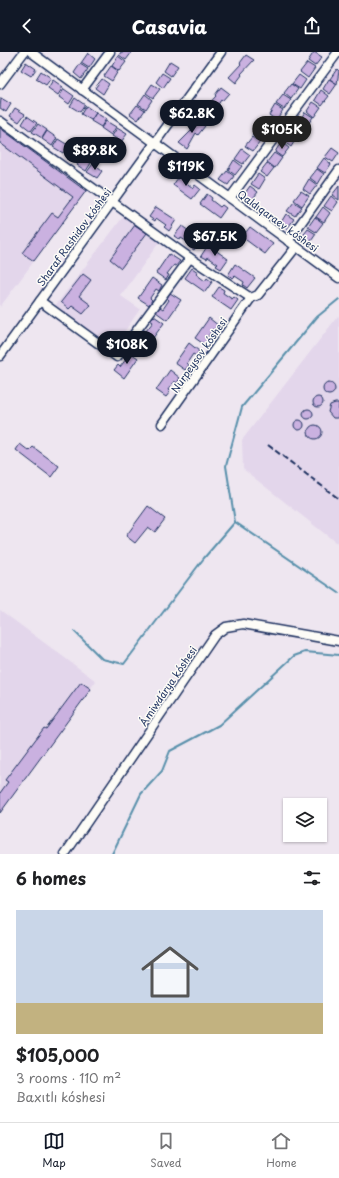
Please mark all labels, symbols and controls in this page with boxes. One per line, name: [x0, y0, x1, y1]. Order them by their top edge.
text: Casavia: [132, 13, 207, 40]
icon: back: [16, 15, 38, 37]
icon: share: [301, 15, 323, 37]
pin: $62.8K: [159, 100, 225, 134]
text: $62.8K: [169, 103, 215, 122]
pin: $105K: [254, 116, 310, 150]
text: $105K: [261, 119, 303, 138]
pin: $89.8K: [62, 137, 128, 171]
text: $89.8K: [72, 140, 118, 159]
pin: $119K: [158, 153, 214, 187]
text: $119K: [167, 156, 205, 175]
street label: Sharaf Rashidov kóshesi: [33, 184, 114, 289]
street label: Qaldıqaraev kóshesi: [235, 186, 322, 255]
pin: $67.5K: [182, 223, 248, 257]
text: $67.5K: [193, 226, 237, 245]
street label: Nurpeysov kóshesi: [167, 314, 231, 396]
pin: $108K: [99, 331, 155, 365]
text: $108K: [106, 334, 148, 353]
street label: Ámiwdárya kóshesi: [135, 643, 201, 729]
map controls: [283, 798, 327, 842]
button: layers: [283, 798, 327, 842]
text: 6 homes: [16, 865, 86, 891]
icon: filters: [301, 867, 323, 889]
icon: home: [134, 936, 206, 1008]
text: $105,000: [16, 1042, 99, 1068]
text: 3 rooms · 110 m²: [16, 1068, 121, 1087]
text: Baxıtlı kóshesi: [16, 1087, 105, 1106]
tab: Map: [42, 1130, 66, 1171]
tab: Saved: [150, 1130, 182, 1171]
tab: Home: [266, 1130, 297, 1171]

